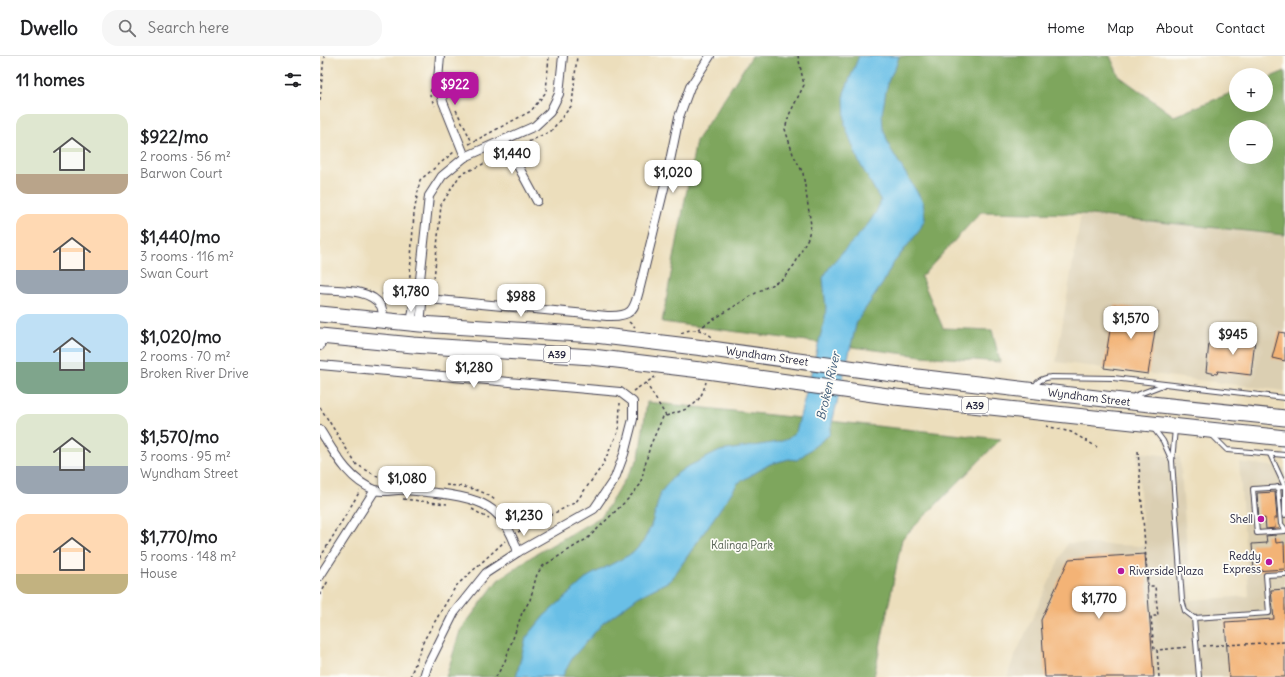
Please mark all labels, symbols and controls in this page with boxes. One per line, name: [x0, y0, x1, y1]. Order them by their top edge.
search box: [102, 10, 382, 46]
text: Dwello: [20, 16, 78, 40]
icon: search: [116, 17, 138, 39]
text: Search here: [148, 18, 229, 37]
text: Home: [1047, 19, 1085, 37]
text: Map: [1107, 19, 1134, 37]
text: About: [1156, 19, 1194, 37]
text: Contact: [1216, 19, 1265, 37]
map controls: [1229, 68, 1273, 164]
button: +: [1229, 68, 1273, 112]
text: 11 homes: [16, 69, 85, 91]
icon: filters: [282, 69, 304, 91]
pin: $922: [431, 72, 479, 106]
text: $922: [441, 76, 469, 93]
button: −: [1229, 120, 1273, 164]
text: $922/mo: [140, 126, 208, 148]
icon: home: [48, 130, 96, 178]
pin: $1,440: [479, 141, 545, 175]
text: $1,440: [493, 145, 531, 162]
text: 2 rooms · 56 m²: [140, 148, 231, 165]
pin: $1,020: [640, 160, 706, 194]
text: $1,020: [653, 164, 693, 181]
text: Barwon Court: [140, 165, 222, 182]
text: $1,440/mo: [140, 226, 220, 248]
icon: home: [48, 230, 96, 278]
text: 3 rooms · 116 m²: [140, 248, 234, 265]
text: Swan Court: [140, 265, 208, 282]
pin: $1,780: [378, 279, 444, 313]
text: $1,780: [392, 283, 430, 300]
pin: $988: [497, 284, 545, 318]
text: $988: [506, 288, 536, 305]
pin: $1,570: [1098, 306, 1164, 340]
text: $1,570: [1112, 310, 1150, 327]
pin: $945: [1209, 322, 1257, 356]
text: $1,020/mo: [140, 326, 221, 348]
text: $945: [1218, 326, 1248, 343]
icon: home: [48, 330, 96, 378]
street label: Wyndham Street: [725, 343, 809, 369]
road number: A39: [544, 346, 570, 362]
text: 2 rooms · 70 m²: [140, 348, 231, 365]
water label: Broken River: [813, 349, 844, 421]
pin: $1,280: [441, 355, 507, 389]
text: $1,280: [455, 359, 493, 376]
text: Broken River Drive: [140, 365, 249, 382]
street label: Wyndham Street: [1047, 385, 1131, 409]
road number: A39: [962, 397, 988, 413]
text: $1,570/mo: [140, 426, 219, 448]
icon: home: [48, 430, 96, 478]
text: 3 rooms · 95 m²: [140, 448, 231, 465]
text: Wyndham Street: [140, 465, 238, 482]
pin: $1,080: [374, 466, 440, 500]
text: $1,080: [387, 470, 427, 487]
pin: $1,230: [491, 503, 557, 537]
text: $1,230: [505, 507, 543, 524]
place label: Shell: [1230, 512, 1253, 526]
marker: Shell: [1256, 514, 1266, 524]
text: $1,770/mo: [140, 526, 218, 548]
icon: home: [48, 530, 96, 578]
park label: Kalinga Park: [711, 538, 773, 552]
text: 5 rooms · 148 m²: [140, 548, 236, 565]
place label: Reddy Express: [1223, 549, 1261, 576]
marker: Reddy Express: [1264, 557, 1274, 567]
place label: Riverside Plaza: [1129, 564, 1203, 578]
text: House: [140, 565, 177, 582]
marker: Riverside Plaza: [1116, 566, 1126, 576]
pin: $1,770: [1066, 586, 1132, 620]
text: $1,770: [1081, 590, 1117, 607]

